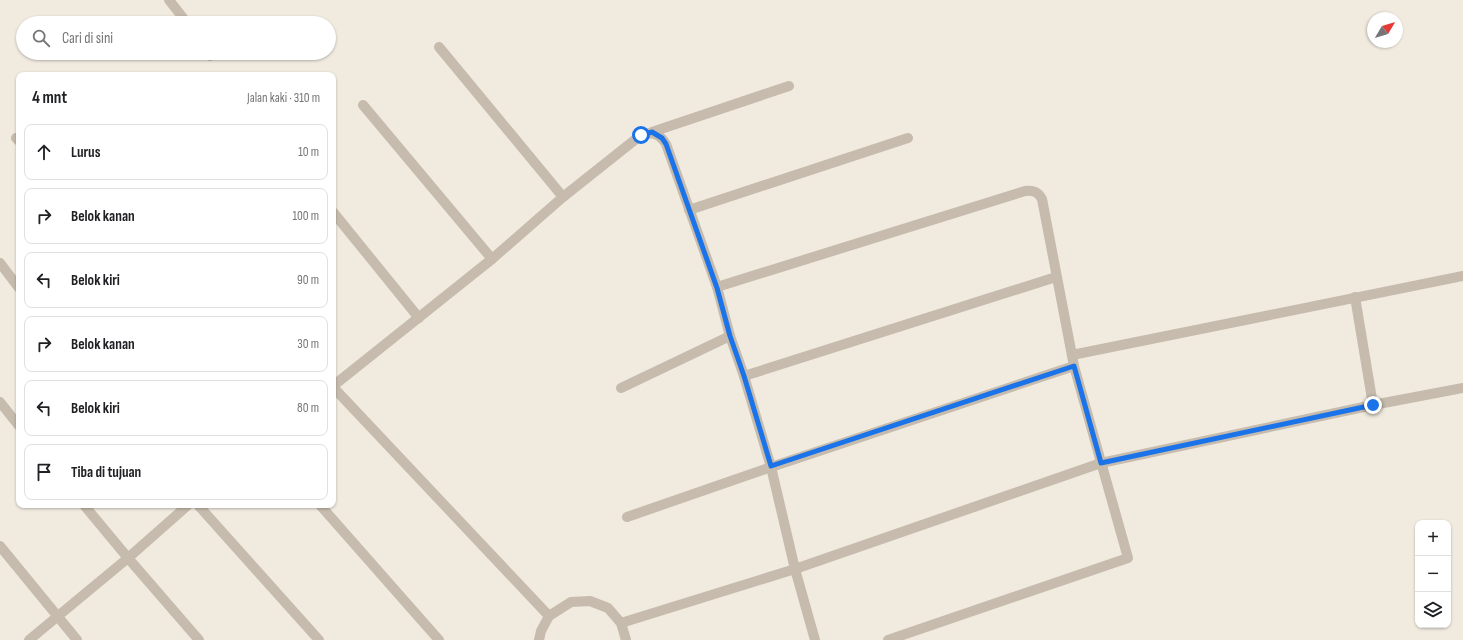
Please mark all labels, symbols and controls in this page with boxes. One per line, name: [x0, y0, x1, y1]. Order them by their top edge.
north arrow: [1367, 12, 1403, 48]
search box: [16, 16, 336, 60]
icon: search: [30, 27, 52, 49]
text: Cari di sini: [62, 29, 113, 48]
text: 4 mnt: [32, 88, 67, 108]
text: Jalan kaki · 310 m: [247, 90, 320, 106]
route start: [632, 126, 650, 144]
icon: ahead: [33, 141, 55, 163]
text: Lurus: [71, 143, 100, 162]
text: 10 m: [298, 144, 319, 160]
icon: right: [33, 205, 55, 227]
text: Belok kanan: [71, 207, 135, 226]
text: 100 m: [292, 208, 319, 224]
icon: left: [33, 269, 55, 291]
text: Belok kiri: [71, 271, 120, 290]
text: 90 m: [297, 272, 319, 288]
icon: right: [33, 333, 55, 355]
text: Belok kanan: [71, 335, 135, 354]
text: 30 m: [297, 336, 319, 352]
route end: [1364, 396, 1382, 414]
icon: left: [33, 397, 55, 419]
text: Belok kiri: [71, 399, 120, 418]
text: 80 m: [297, 400, 319, 416]
icon: arrive: [33, 461, 55, 483]
text: Tiba di tujuan: [71, 463, 141, 482]
map controls: [1415, 520, 1451, 628]
button: +: [1415, 520, 1451, 556]
button: −: [1415, 556, 1451, 592]
button: layers: [1415, 592, 1451, 628]

